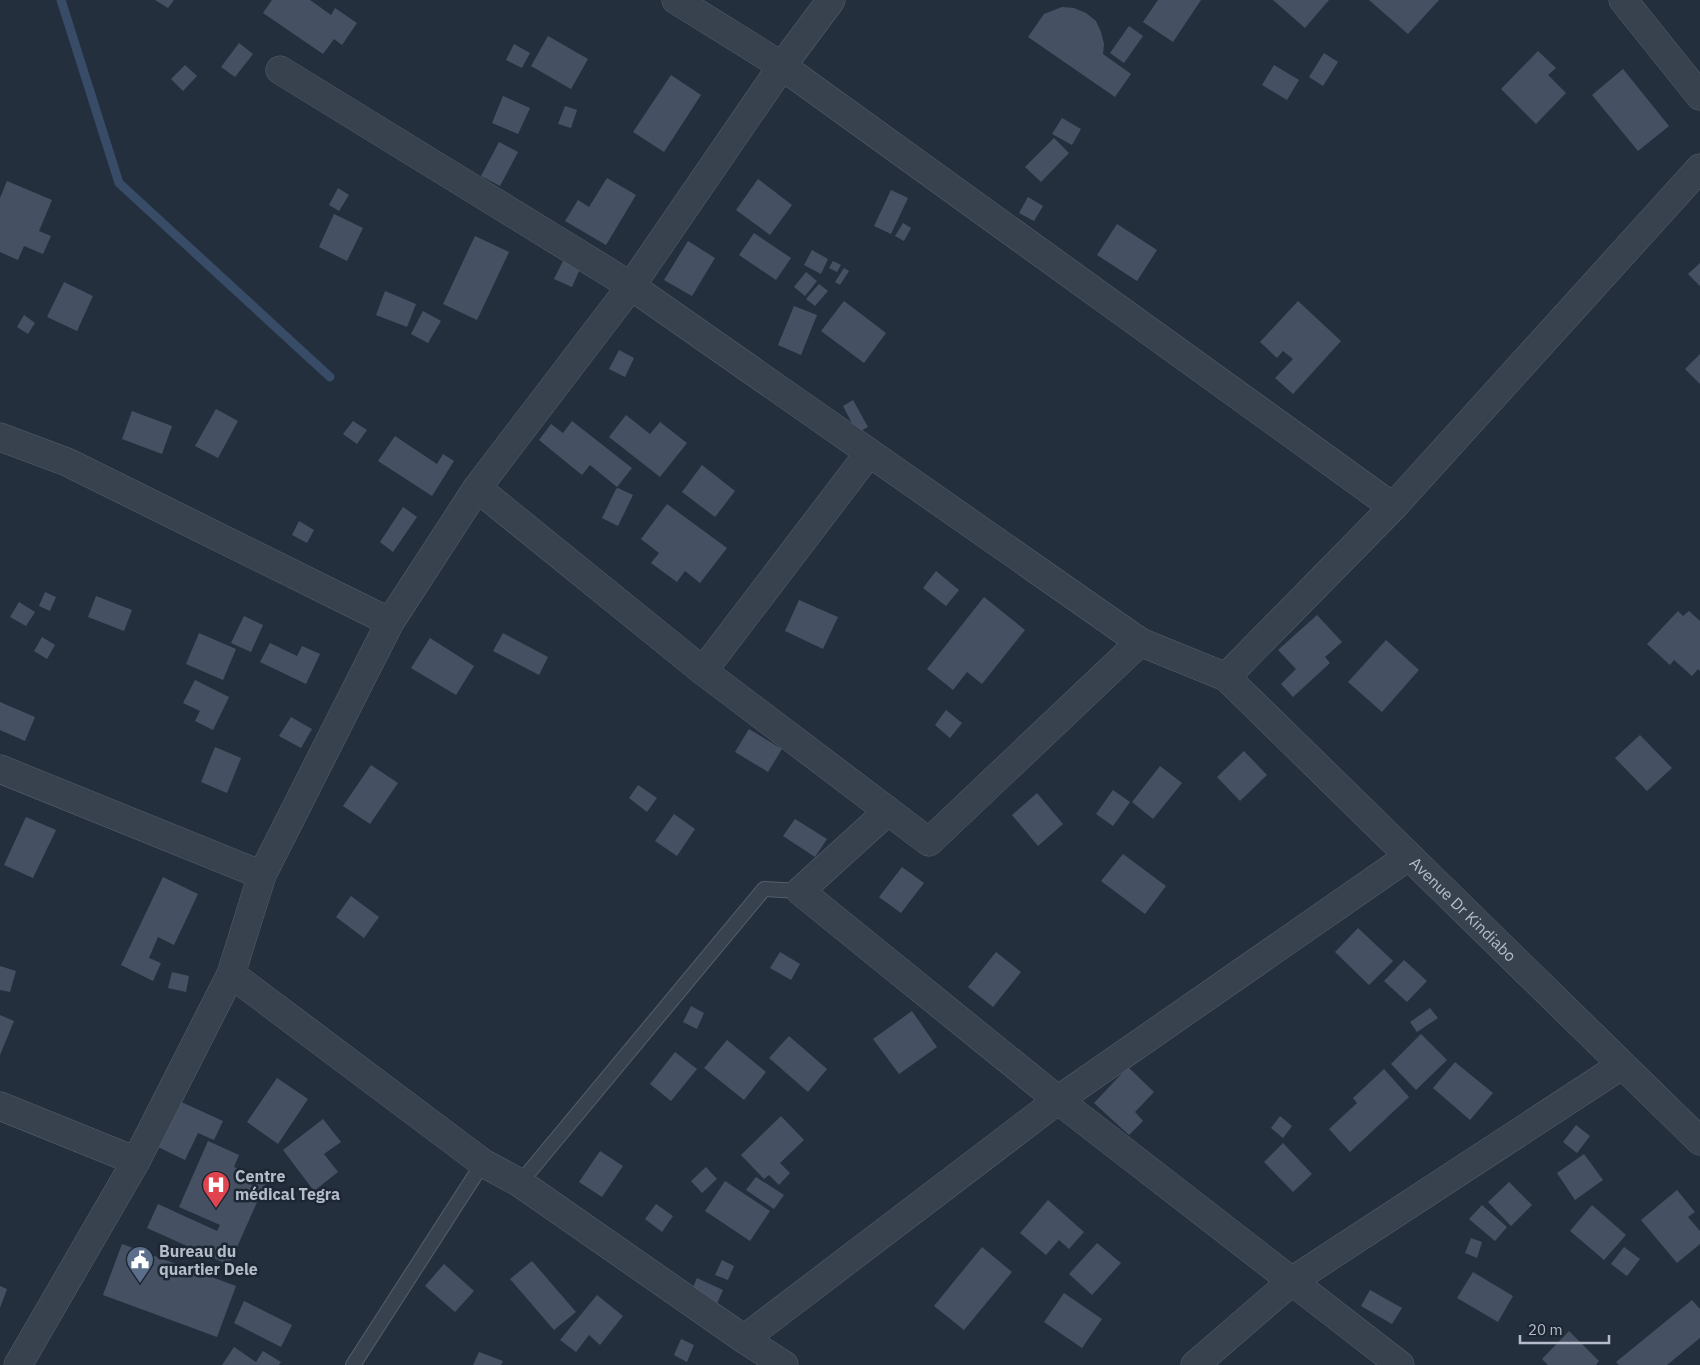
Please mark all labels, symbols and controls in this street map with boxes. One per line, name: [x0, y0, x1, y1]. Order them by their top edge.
street label: Avenue Dr Kindiabo: [1406, 853, 1521, 966]
place label: Centre médical Tegra: [235, 1166, 340, 1204]
hospital icon: Centre médical Tegra: [201, 1170, 231, 1209]
place label: Bureau du quartier Dele: [159, 1241, 258, 1279]
public building icon: Bureau du quartier Dele: [125, 1245, 155, 1284]
scale bar: [1520, 1312, 1609, 1344]
text: 20 m: [1528, 1320, 1563, 1339]

